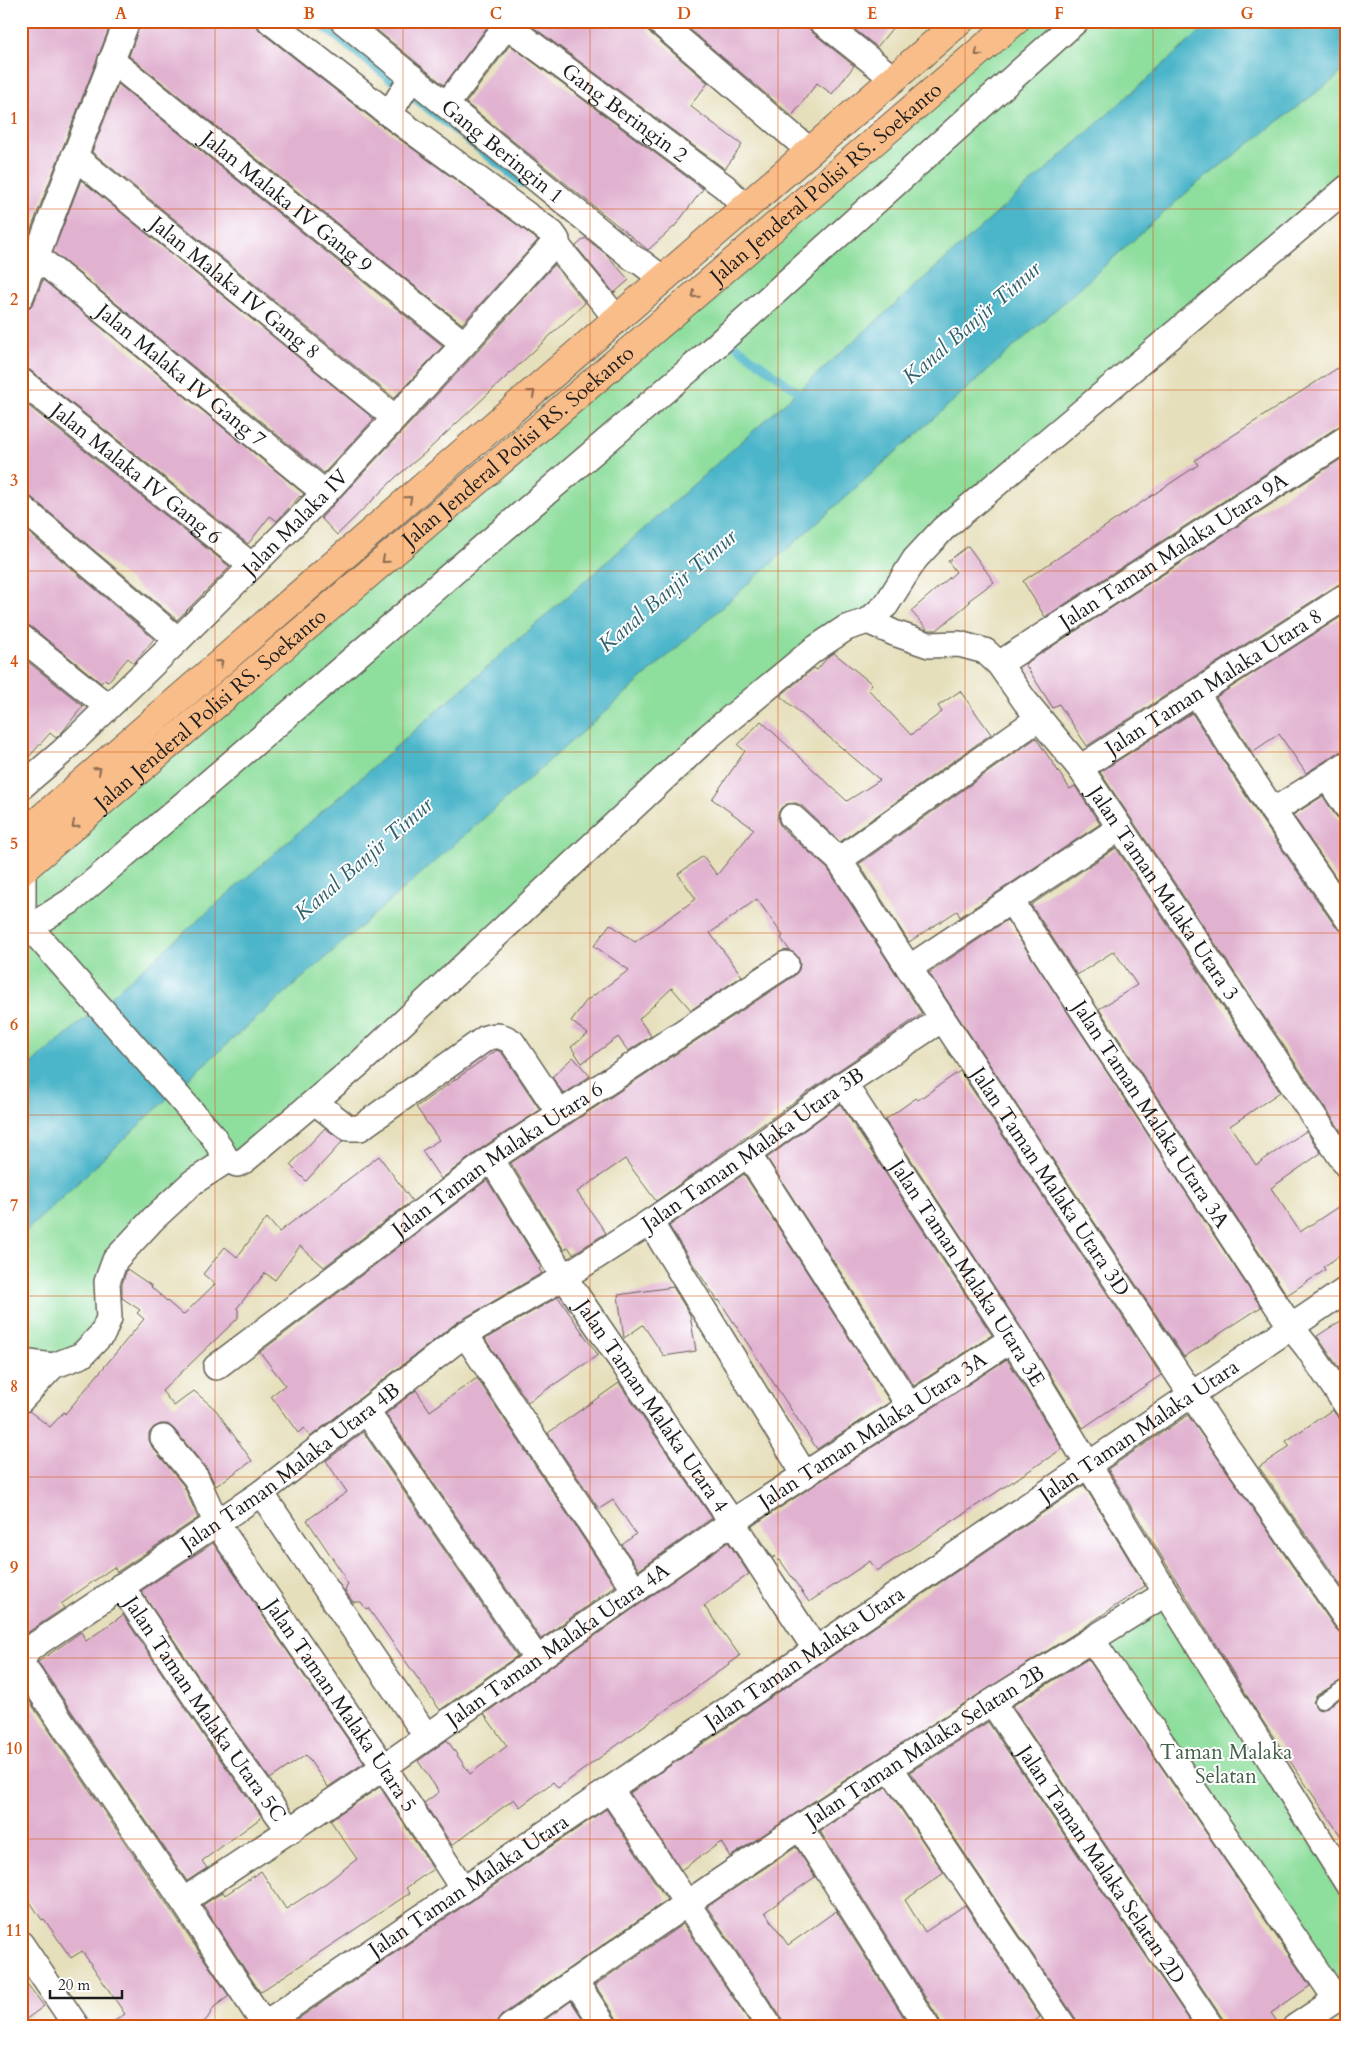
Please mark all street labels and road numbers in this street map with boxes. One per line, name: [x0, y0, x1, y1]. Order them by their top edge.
street label: Gang Beringin 2: [555, 57, 694, 170]
street label: Jalan Jenderal Polisi RS. Soekanto: [702, 76, 948, 292]
street label: Gang Beringin 1: [435, 93, 570, 211]
street label: Jalan Malaka IV Gang 9: [193, 123, 378, 280]
street label: Jalan Malaka IV Gang 8: [141, 208, 326, 366]
street label: Jalan Malaka IV Gang 7: [88, 295, 272, 454]
street label: Jalan Jenderal Polisi RS. Soekanto: [394, 339, 641, 556]
street label: Jalan Malaka IV Gang 6: [42, 395, 228, 551]
street label: Jalan Malaka IV: [234, 463, 355, 585]
street label: Jalan Taman Malaka Utara 9A: [1051, 466, 1294, 638]
street label: Jalan Jenderal Polisi RS. Soekanto: [86, 602, 333, 819]
street label: Jalan Taman Malaka Utara 8: [1097, 602, 1328, 764]
street label: Jalan Taman Malaka Utara 3: [1079, 778, 1246, 1006]
street label: Jalan Taman Malaka Utara 3A: [1063, 992, 1236, 1234]
street label: Jalan Taman Malaka Utara 3D: [962, 1059, 1136, 1302]
street label: Jalan Taman Malaka Utara 3B: [634, 1060, 870, 1240]
street label: Jalan Taman Malaka Utara 6: [384, 1075, 609, 1246]
street label: Jalan Taman Malaka Utara 3E: [881, 1152, 1052, 1392]
street label: Jalan Taman Malaka Utara 4: [567, 1291, 735, 1519]
street label: Jalan Taman Malaka Utara 3A: [750, 1345, 993, 1518]
street label: Jalan Taman Malaka Utara: [1031, 1353, 1245, 1511]
street label: Jalan Taman Malaka Utara 4B: [173, 1376, 406, 1560]
street label: Jalan Taman Malaka Utara 4A: [438, 1556, 676, 1736]
street label: Jalan Taman Malaka Utara: [696, 1580, 910, 1738]
street label: Jalan Taman Malaka Utara 5C: [115, 1588, 293, 1828]
street label: Jalan Taman Malaka Utara 5: [256, 1591, 423, 1818]
street label: Jalan Taman Malaka Selatan 2B: [797, 1659, 1050, 1836]
street label: Jalan Taman Malaka Selatan 2D: [1009, 1737, 1192, 1990]
street label: Jalan Taman Malaka Utara: [361, 1808, 575, 1966]

